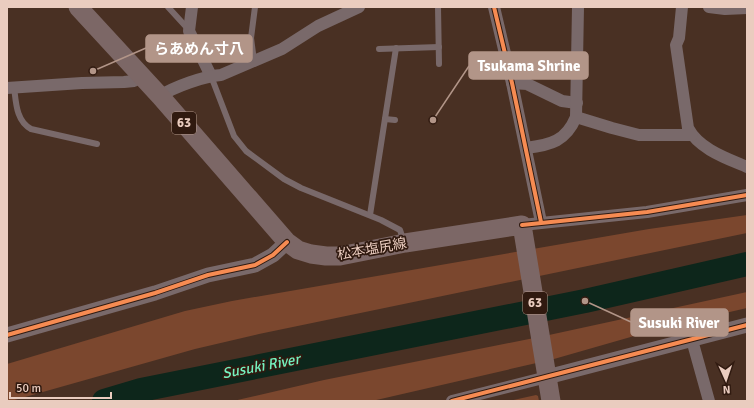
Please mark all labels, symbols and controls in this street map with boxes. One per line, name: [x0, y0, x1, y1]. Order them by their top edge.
callout: らあめん寸八: [146, 35, 252, 62]
text: らあめん寸八: [154, 40, 244, 58]
callout: Tsukama Shrine: [469, 52, 588, 79]
text: Tsukama Shrine: [478, 57, 580, 75]
road number: 63: [172, 112, 196, 134]
street label: 松本塩尻線: [336, 235, 408, 263]
road number: 63: [523, 292, 547, 314]
callout: Susuki River: [631, 309, 728, 336]
text: Susuki River: [638, 314, 720, 332]
water label: Susuki River: [221, 349, 304, 382]
north arrow: [706, 360, 746, 400]
scale bar: [10, 374, 111, 400]
text: 50 m: [16, 381, 41, 396]
text: N: [722, 383, 731, 396]

